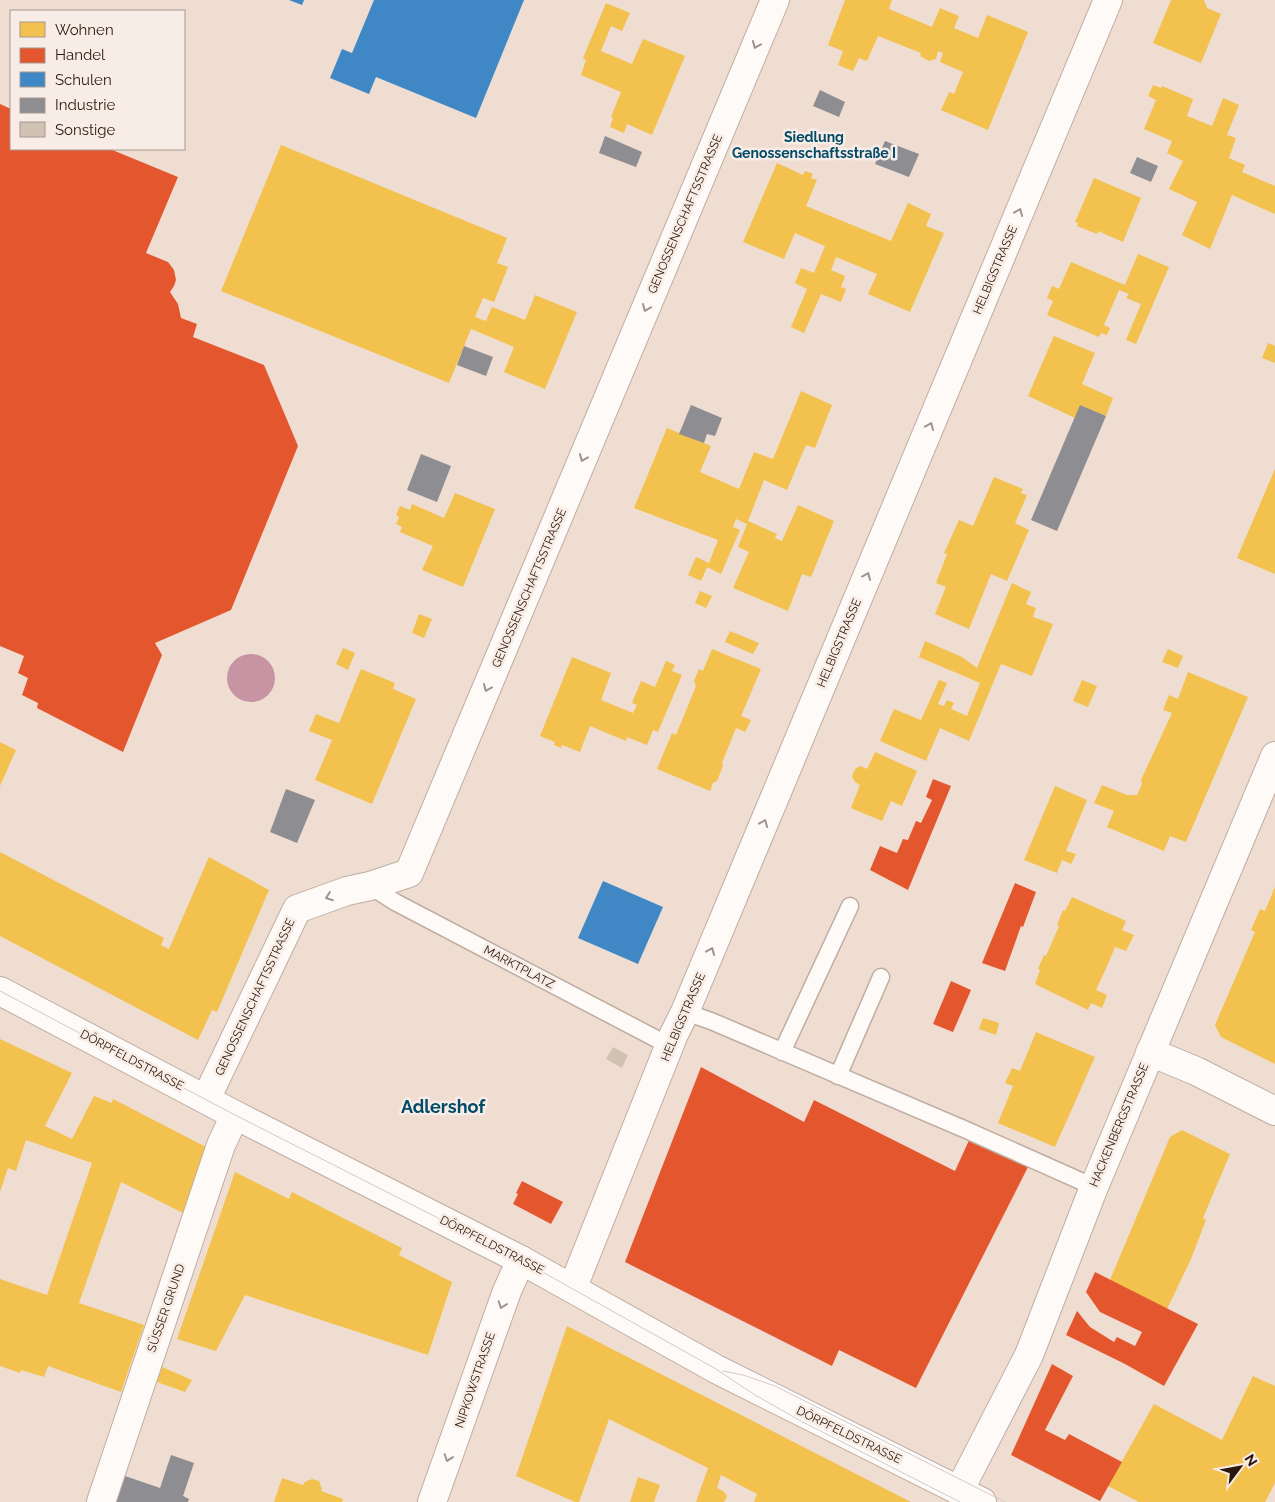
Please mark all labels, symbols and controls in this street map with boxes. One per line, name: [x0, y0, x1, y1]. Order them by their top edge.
legend: [10, 10, 185, 150]
text: Wohnen: [55, 21, 114, 39]
one-way arrow: [752, 40, 763, 49]
text: Handel: [55, 46, 106, 64]
text: Schulen: [55, 71, 112, 89]
text: Industrie: [55, 96, 116, 114]
text: Sonstige: [55, 121, 116, 139]
district label: Siedlung Genossenschaftsstraße I: [732, 129, 896, 161]
street label: GENOSSENSCHAFTSSTRASSE: [645, 132, 725, 296]
one-way arrow: [1013, 208, 1024, 217]
street label: HELBIGSTRASSE: [970, 224, 1020, 316]
one-way arrow: [642, 303, 653, 312]
one-way arrow: [923, 422, 934, 431]
one-way arrow: [579, 453, 590, 462]
street label: GENOSSENSCHAFTSSTRASSE: [489, 506, 569, 670]
one-way arrow: [861, 572, 871, 581]
street label: HELBIGSTRASSE: [814, 597, 864, 689]
one-way arrow: [482, 683, 493, 692]
one-way arrow: [757, 819, 768, 828]
one-way arrow: [326, 891, 334, 901]
street label: GENOSSENSCHAFTSSTRASSE: [212, 916, 298, 1078]
street label: MARKTPLATZ: [481, 942, 557, 992]
one-way arrow: [704, 947, 715, 956]
street label: HELBIGSTRASSE: [658, 971, 708, 1063]
street label: DÖRPFELDSTRASSE: [78, 1027, 186, 1093]
street label: HACKENBERGSTRASSE: [1087, 1061, 1151, 1189]
district label: Adlershof: [401, 1096, 486, 1117]
street label: DÖRPFELDSTRASSE: [438, 1213, 546, 1277]
street label: SÜSSER GRUND: [144, 1262, 188, 1354]
one-way arrow: [498, 1300, 508, 1308]
street label: NIPKOWSTRASSE: [452, 1330, 498, 1430]
street label: DÖRPFELDSTRASSE: [794, 1403, 904, 1467]
north arrow: [1215, 1442, 1265, 1492]
text: N: [1241, 1451, 1261, 1469]
one-way arrow: [444, 1453, 454, 1461]

